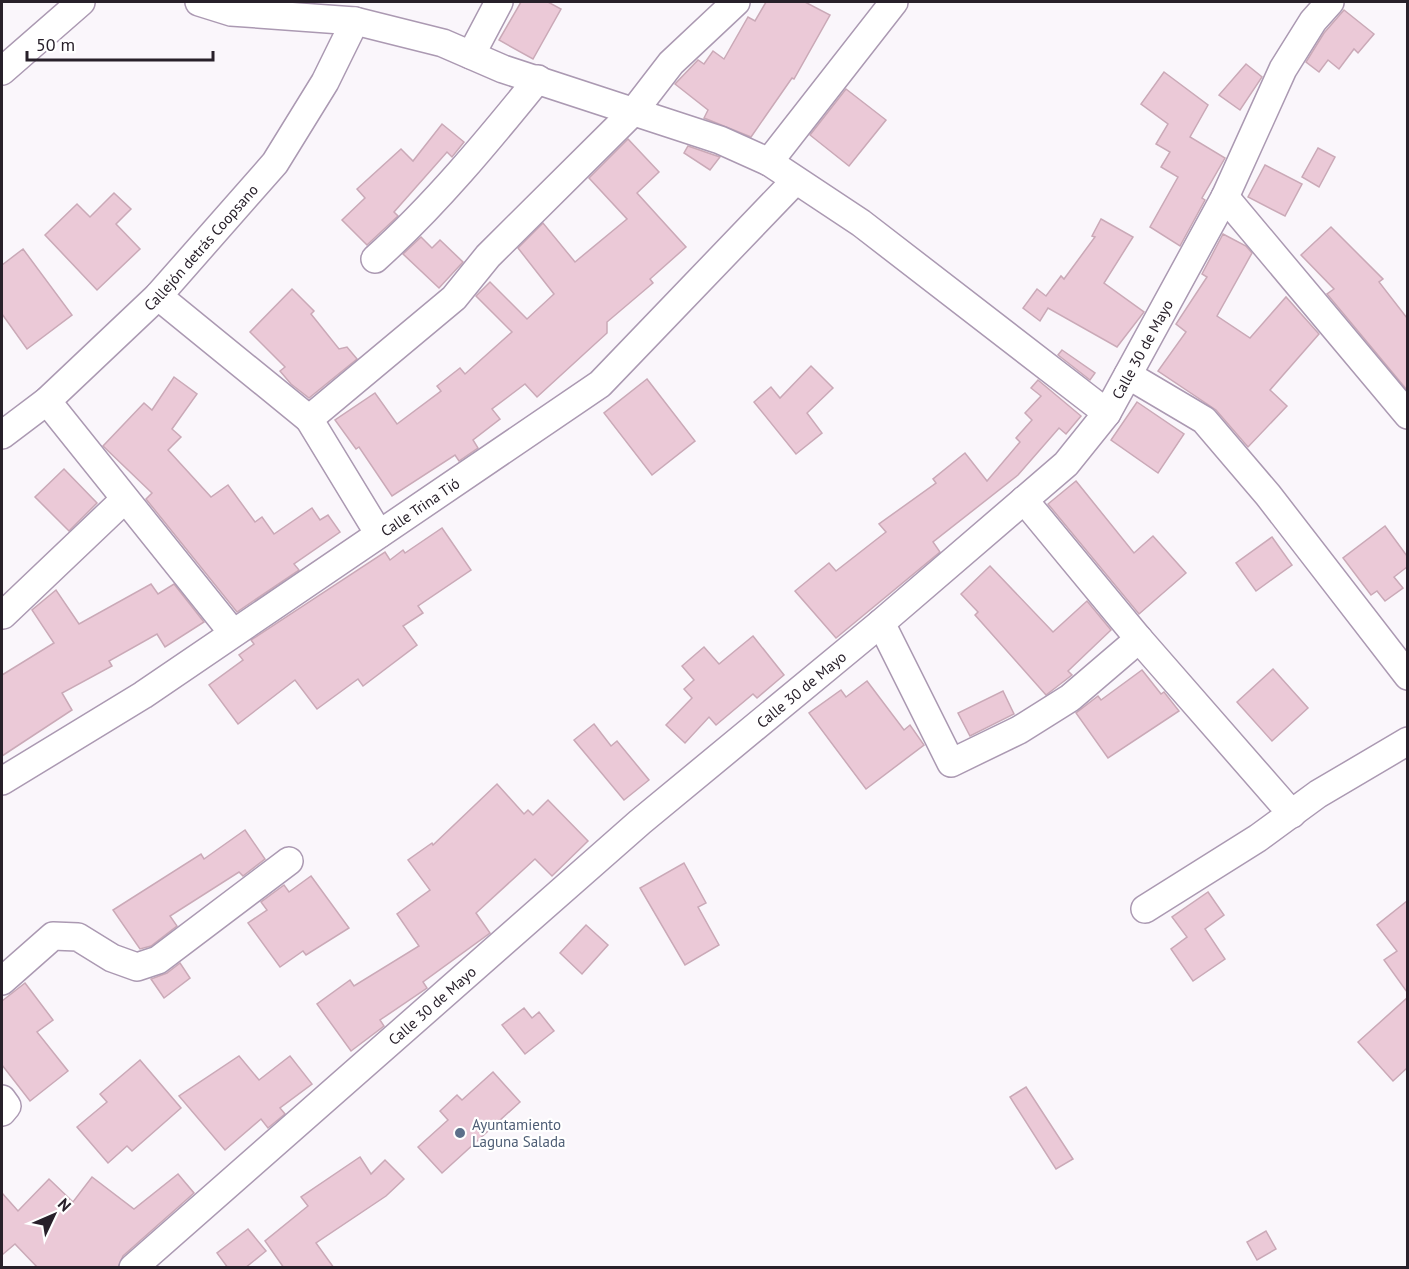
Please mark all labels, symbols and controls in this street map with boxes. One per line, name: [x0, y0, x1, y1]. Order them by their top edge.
scale bar: [27, 24, 213, 62]
text: 50 m: [36, 33, 75, 56]
street label: Callejón detrás Coopsano: [140, 180, 262, 314]
street label: Calle 30 de Mayo: [1107, 296, 1177, 402]
street label: Calle Trina Tió: [377, 473, 463, 540]
street label: Calle 30 de Mayo: [752, 647, 850, 732]
street label: Calle 30 de Mayo: [384, 961, 480, 1049]
place label: Ayuntamiento Laguna Salada: [472, 1115, 565, 1151]
marker: Ayuntamiento Laguna Salada: [453, 1126, 467, 1140]
north arrow: [24, 1185, 84, 1245]
text: N: [54, 1194, 76, 1215]

